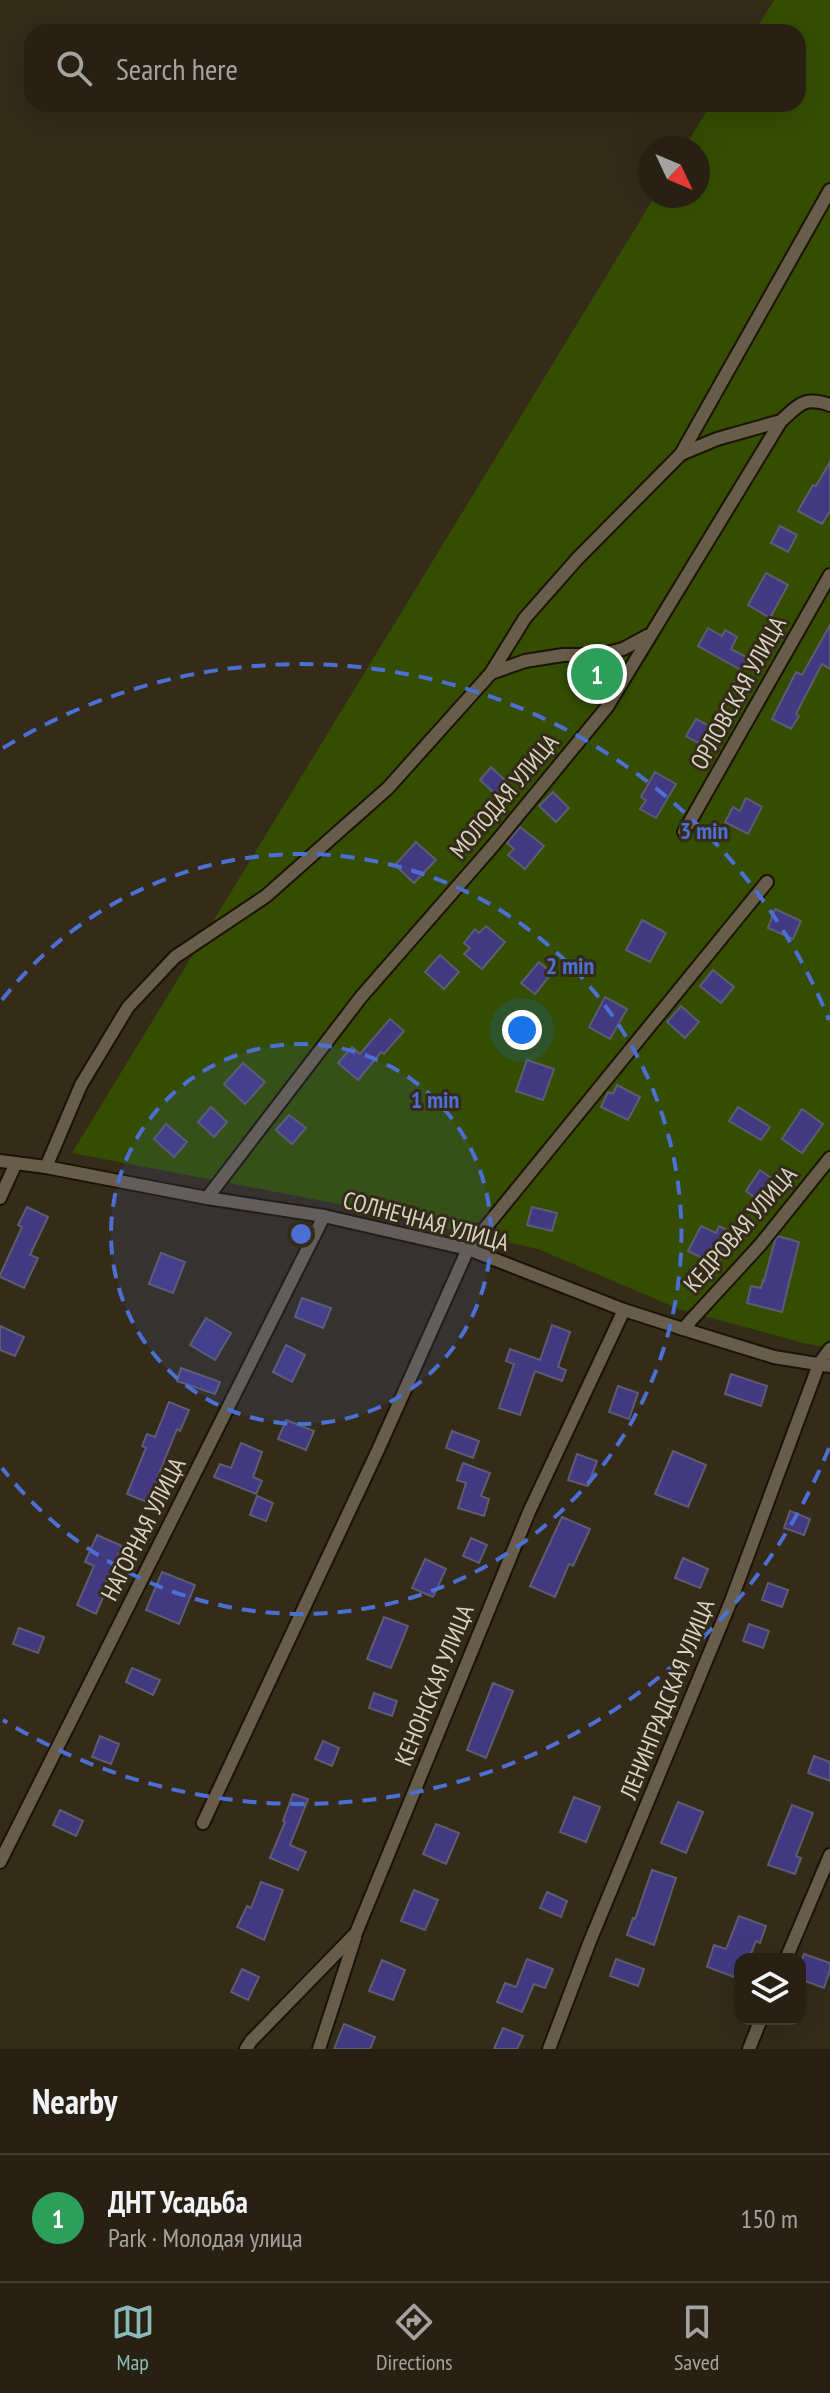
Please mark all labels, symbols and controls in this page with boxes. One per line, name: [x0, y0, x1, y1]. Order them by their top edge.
search box: [24, 24, 806, 112]
icon: search: [52, 46, 96, 90]
text: Search here: [116, 49, 238, 88]
north arrow: [638, 136, 710, 208]
street label: ОРЛОВСКАЯ УЛИЦА: [683, 610, 793, 775]
pin: 1: [571, 644, 623, 704]
street label: МОЛОДАЯ УЛИЦА: [443, 727, 566, 865]
text: 3 min: [680, 815, 728, 846]
text: 2 min: [546, 950, 594, 981]
your location: [502, 1010, 542, 1050]
text: 1 min: [411, 1084, 459, 1115]
street label: КЕДРОВАЯ УЛИЦА: [677, 1159, 804, 1299]
street label: СОЛНЕЧНАЯ УЛИЦА: [340, 1184, 513, 1258]
centre of rings: [287, 1220, 315, 1248]
street label: НАГОРНАЯ УЛИЦА: [94, 1452, 193, 1606]
street label: ЛЕНИНГРАДСКАЯ УЛИЦА: [612, 1594, 722, 1804]
street label: КЕНОНСКАЯ УЛИЦА: [388, 1599, 481, 1770]
map controls: [734, 1953, 806, 2025]
button: layers: [734, 1953, 806, 2025]
text: Nearby: [32, 2079, 117, 2123]
text: ДНТ Усадьба: [108, 2182, 248, 2221]
text: 1: [52, 2202, 64, 2235]
text: 150 m: [740, 2202, 798, 2235]
text: Park · Молодая улица: [108, 2221, 303, 2254]
tab: Map: [111, 2300, 155, 2376]
tab: Directions: [376, 2300, 453, 2376]
tab: Saved: [674, 2300, 719, 2376]

